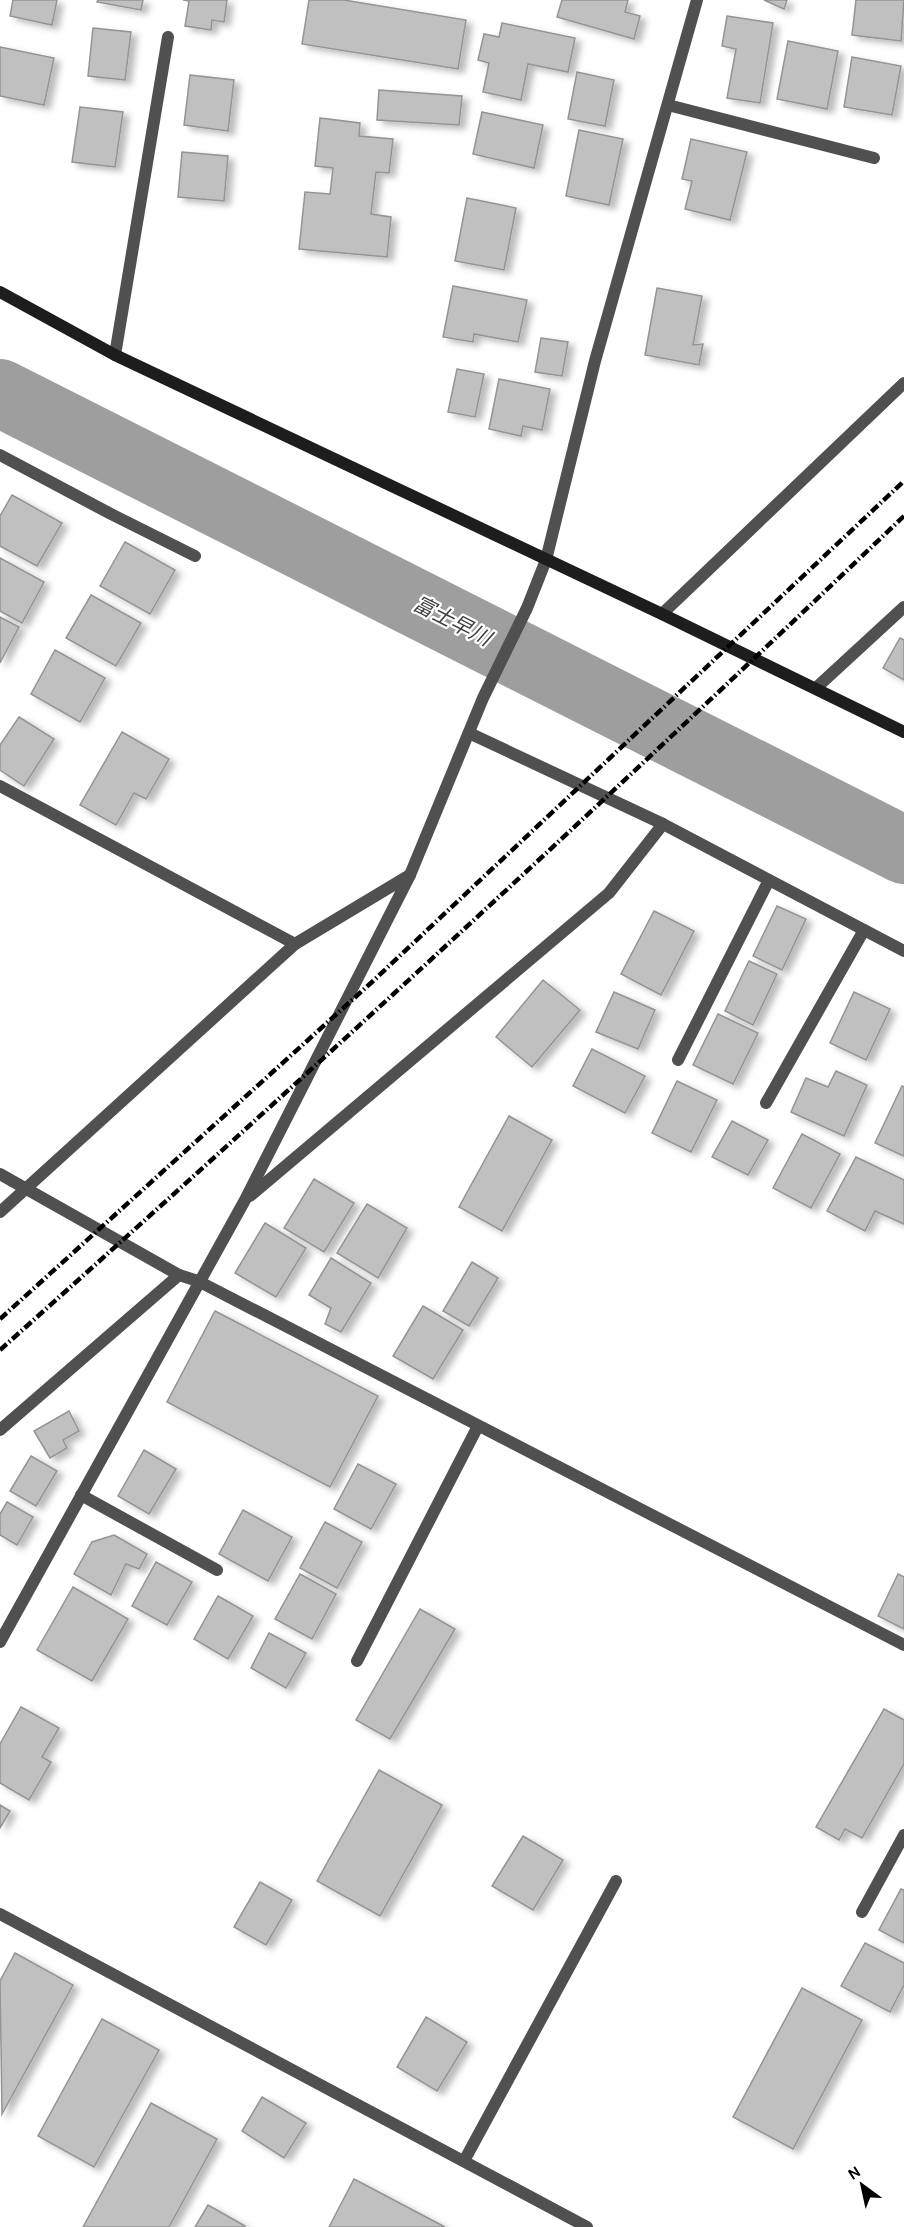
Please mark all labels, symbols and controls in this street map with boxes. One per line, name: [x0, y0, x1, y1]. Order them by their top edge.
water label: 富士早川: [409, 591, 497, 652]
north arrow: [832, 2155, 892, 2215]
text: N: [844, 2162, 864, 2184]

